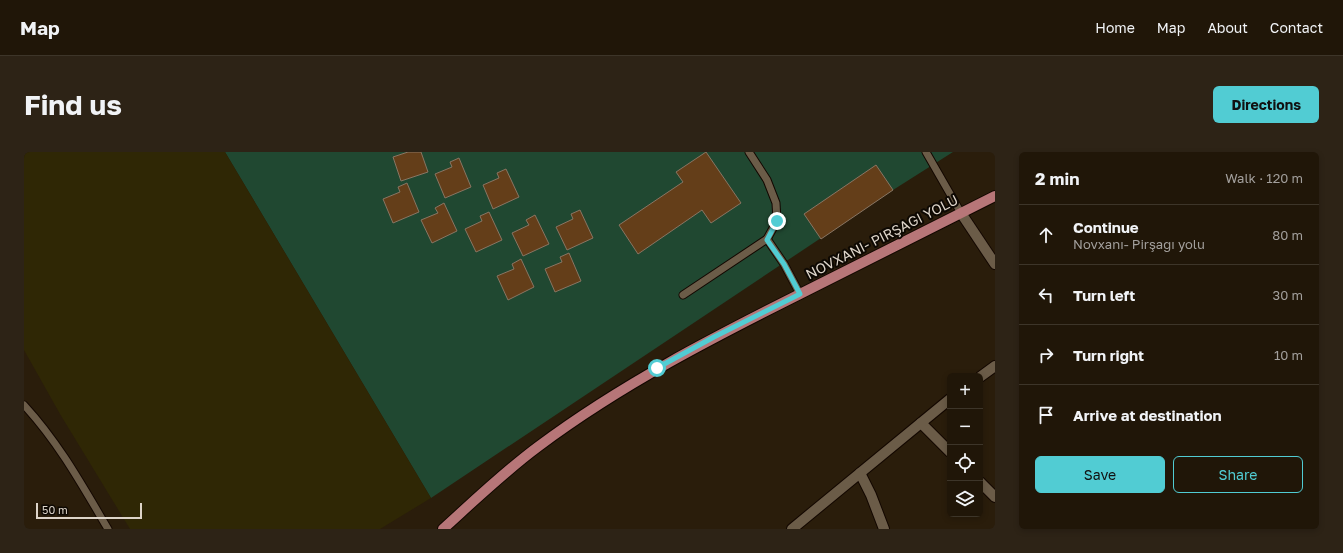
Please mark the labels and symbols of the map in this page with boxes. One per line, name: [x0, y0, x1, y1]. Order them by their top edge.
street label: NOVXANI- PIRŞAĞI YOLU: [803, 191, 961, 282]
route end: [768, 212, 786, 230]
route start: [648, 359, 666, 377]
scale bar: [36, 501, 142, 520]

